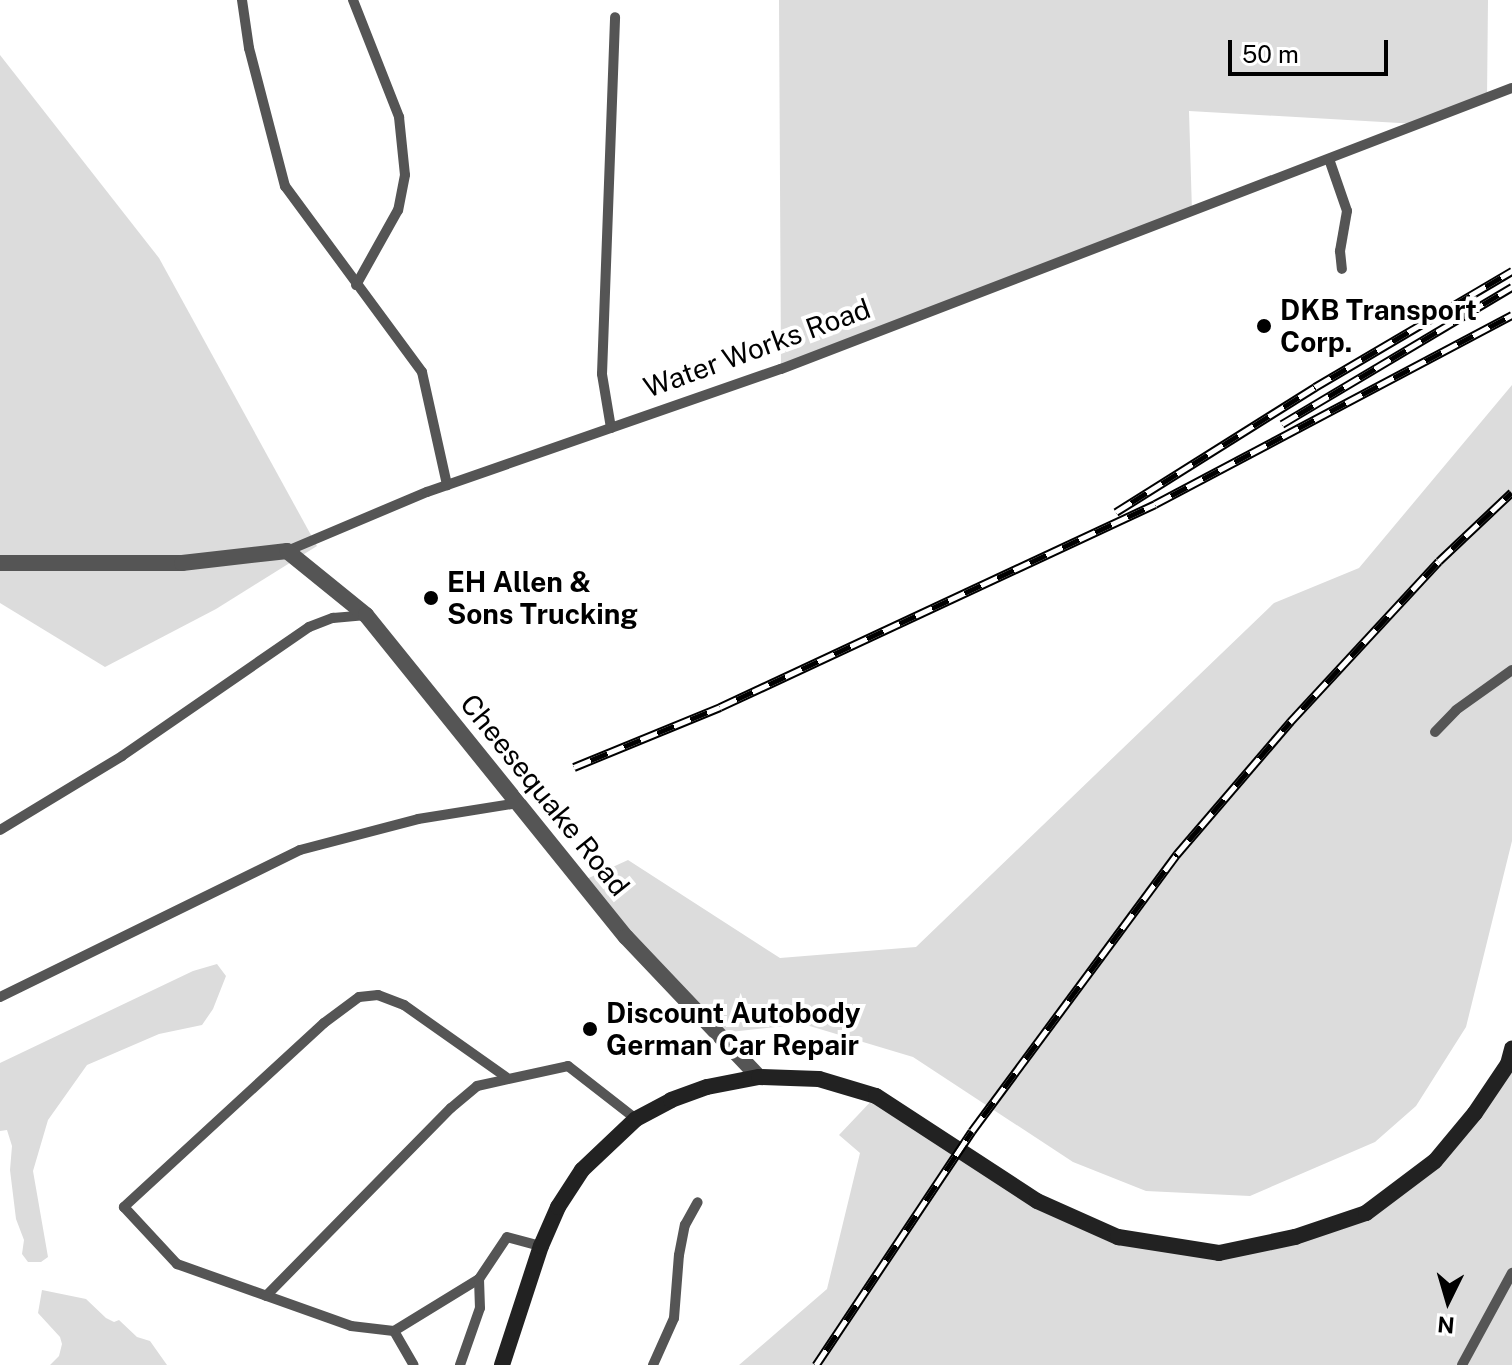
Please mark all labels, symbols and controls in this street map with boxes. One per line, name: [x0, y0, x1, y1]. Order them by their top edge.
scale bar: [1232, 24, 1392, 74]
text: 50 m: [1242, 40, 1299, 68]
street label: Water Works Road: [639, 291, 875, 405]
place label: DKB Transport Corp.: [1280, 293, 1477, 359]
marker: DKB Transport Corp.: [1255, 317, 1273, 335]
place label: EH Allen & Sons Trucking: [447, 565, 638, 631]
marker: EH Allen & Sons Trucking: [422, 589, 440, 607]
street label: Cheesequake Road: [453, 687, 637, 903]
place label: Discount Autobody German Car Repair: [606, 996, 860, 1062]
marker: Discount Autobody German Car Repair: [581, 1020, 599, 1038]
north arrow: [1408, 1261, 1488, 1341]
text: N: [1436, 1311, 1456, 1339]

